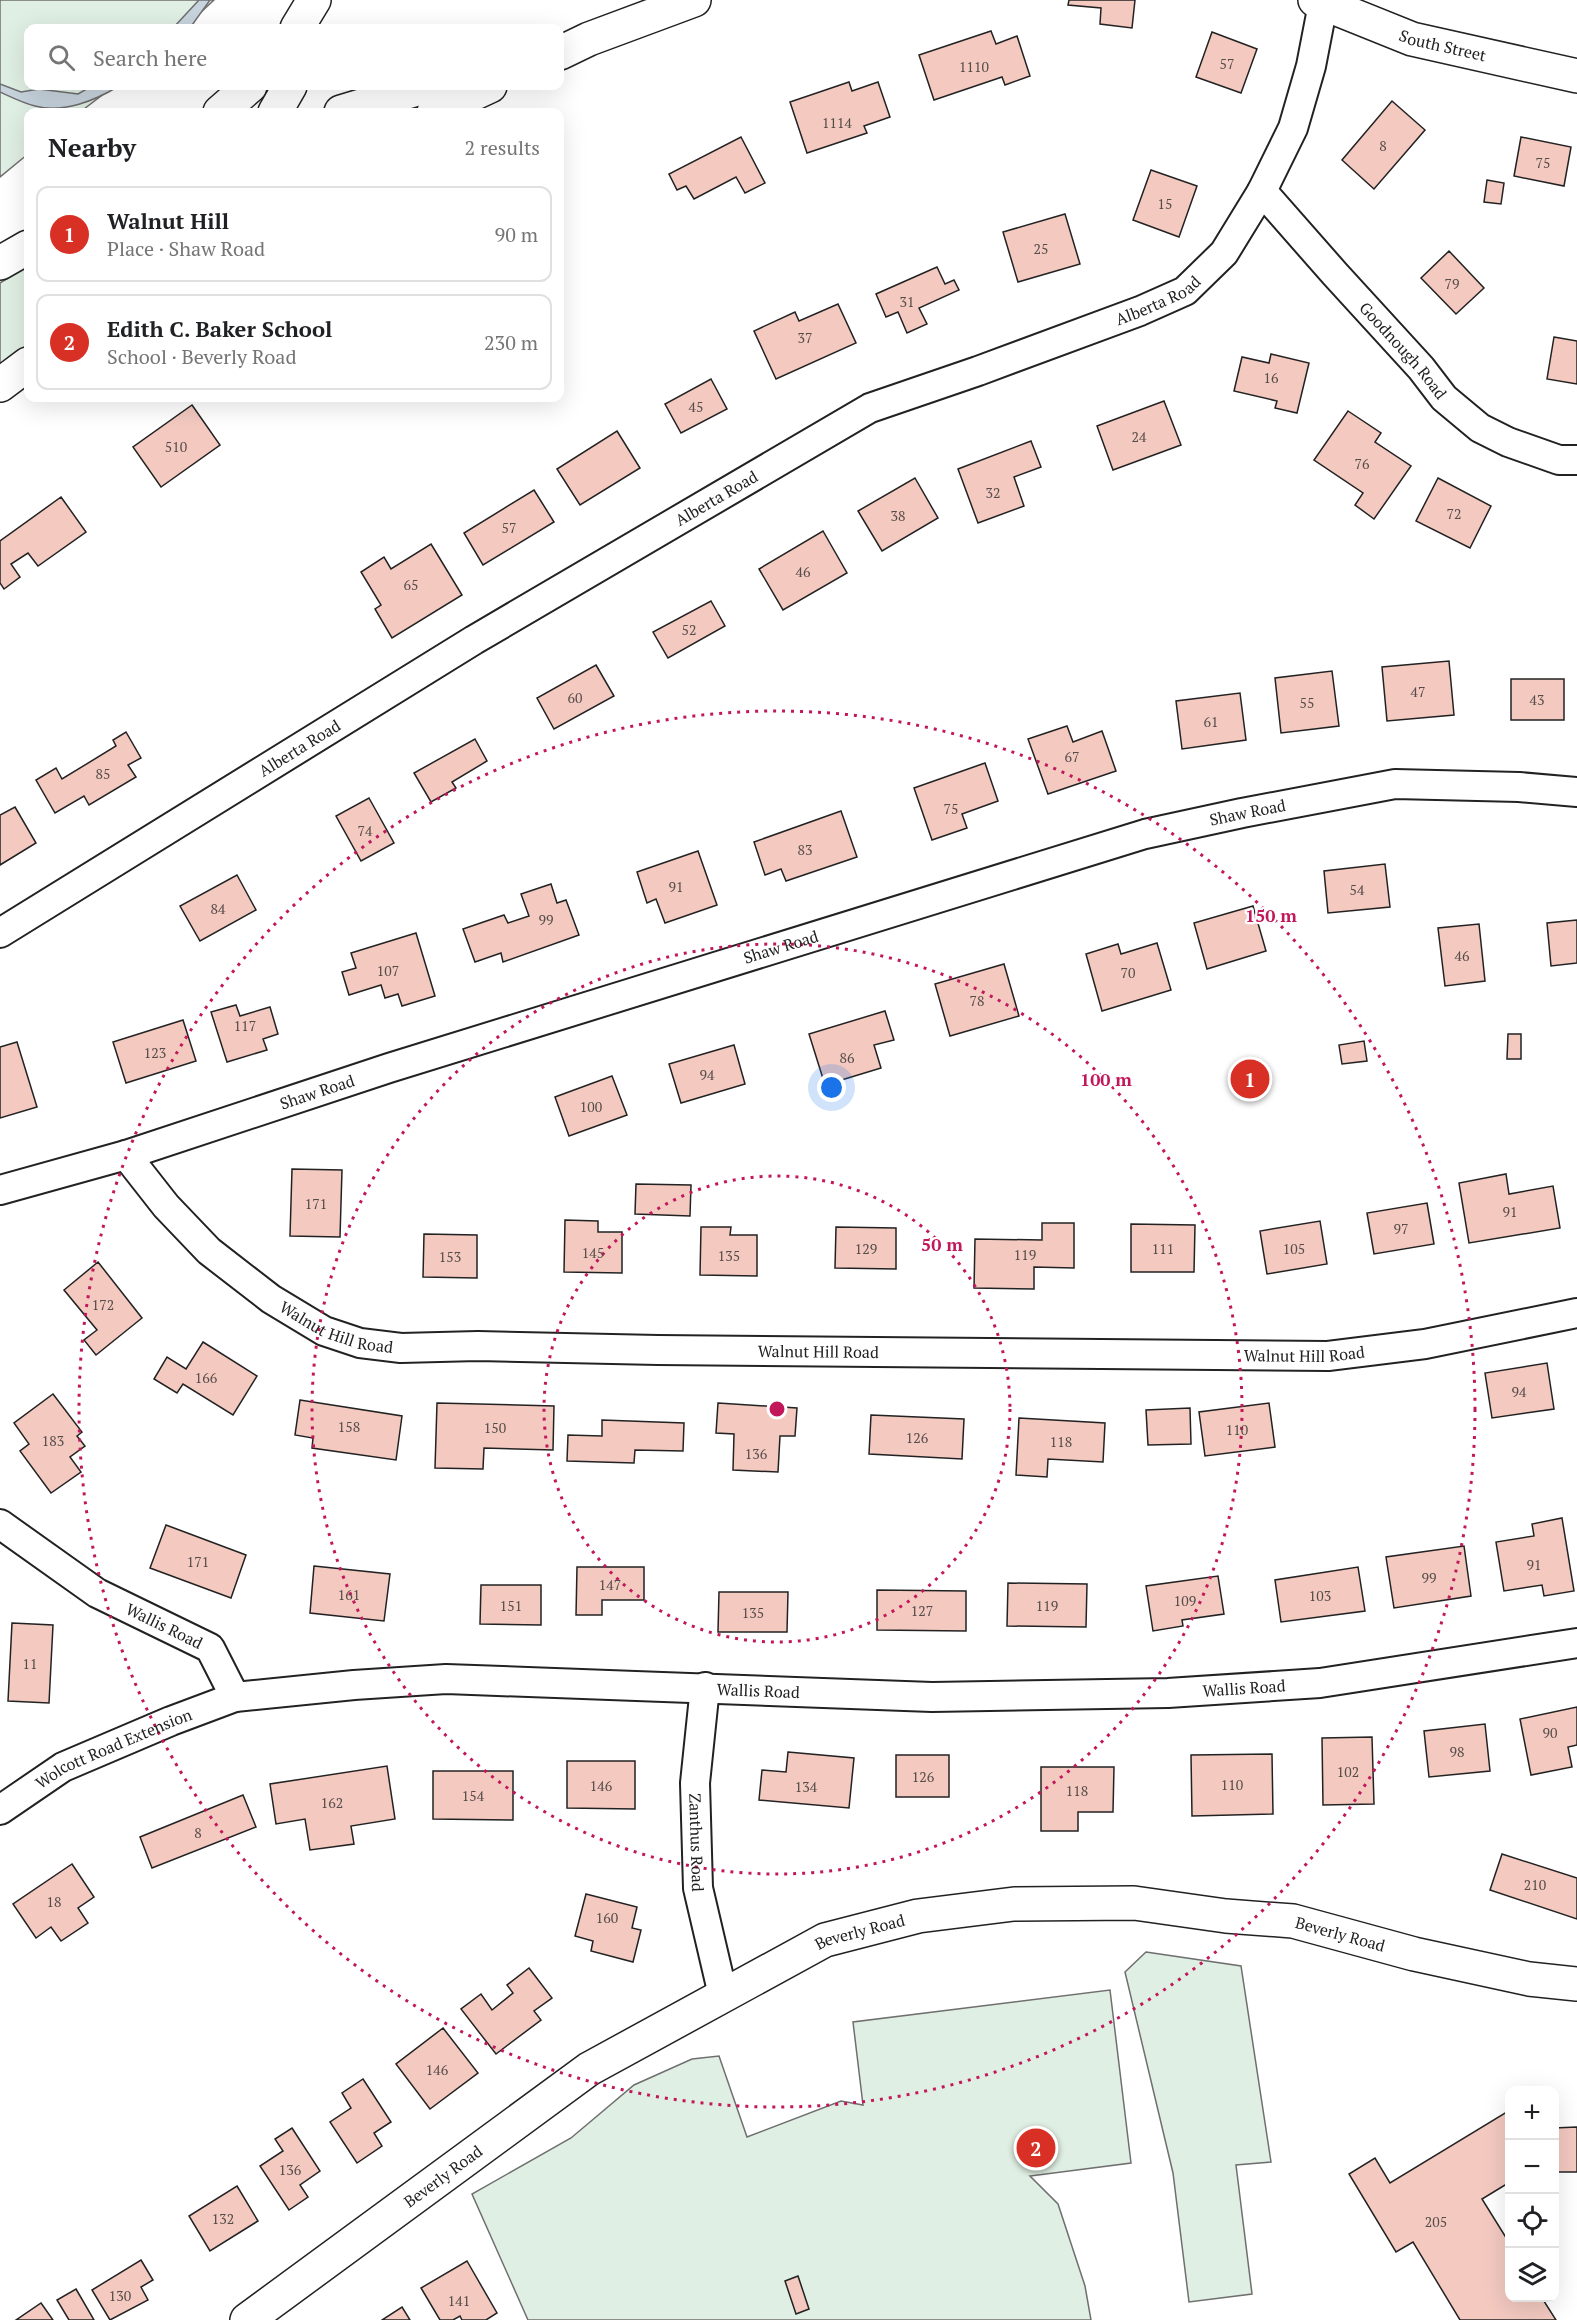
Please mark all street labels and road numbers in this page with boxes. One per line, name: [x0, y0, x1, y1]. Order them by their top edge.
street label: South Street: [1396, 24, 1488, 66]
street label: Alberta Road: [1112, 271, 1206, 330]
street label: Goodnough Road: [1355, 297, 1452, 404]
street label: Alberta Road: [671, 465, 762, 531]
street label: Alberta Road: [254, 714, 345, 782]
street label: Shaw Road: [1207, 794, 1288, 831]
street label: Shaw Road: [741, 925, 821, 969]
street label: Shaw Road: [277, 1069, 357, 1114]
street label: Walnut Hill Road: [276, 1296, 394, 1358]
street label: Walnut Hill Road: [758, 1340, 879, 1363]
street label: Walnut Hill Road: [1244, 1341, 1366, 1367]
street label: Wallis Road: [122, 1598, 207, 1654]
street label: Wallis Road: [1202, 1674, 1286, 1702]
street label: Wallis Road: [716, 1678, 800, 1703]
street label: Wolcott Road Extension: [31, 1703, 195, 1794]
street label: Zanthus Road: [684, 1793, 709, 1892]
street label: Beverly Road: [811, 1909, 907, 1955]
street label: Beverly Road: [1293, 1911, 1388, 1957]
street label: Beverly Road: [399, 2140, 487, 2212]

